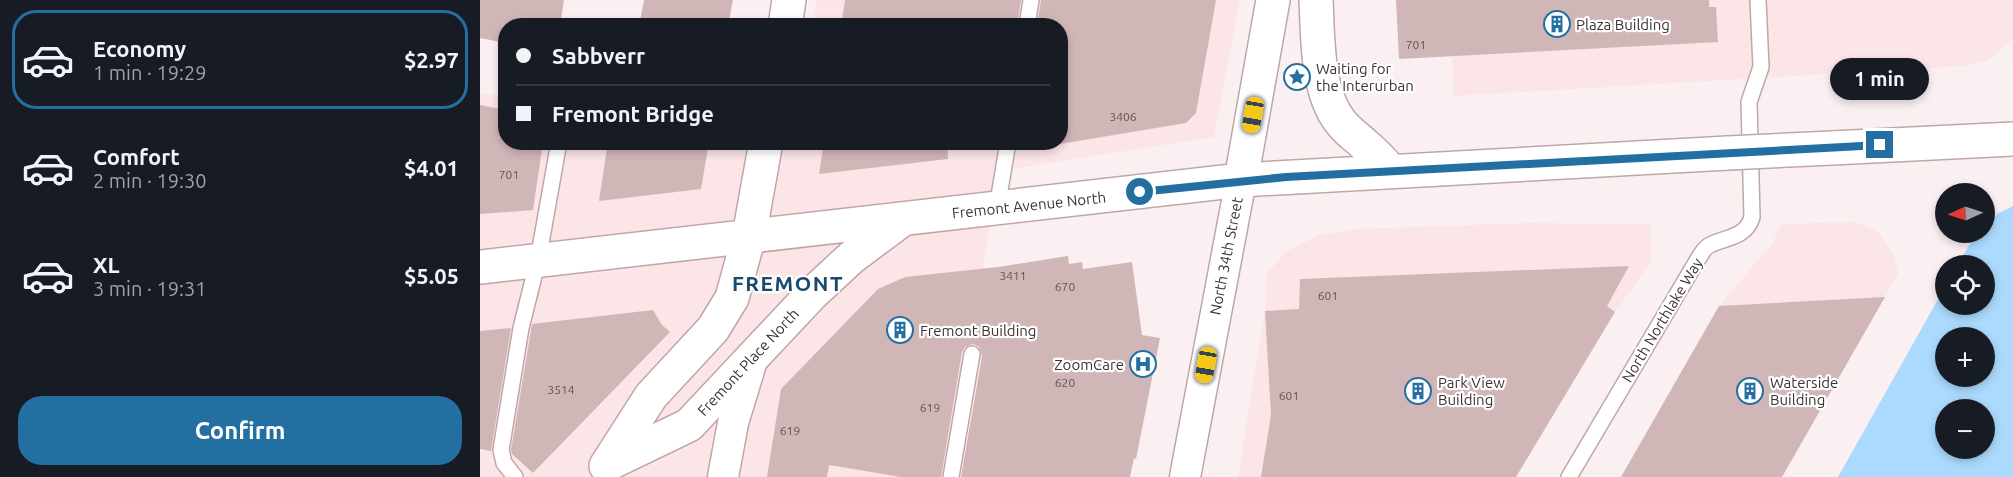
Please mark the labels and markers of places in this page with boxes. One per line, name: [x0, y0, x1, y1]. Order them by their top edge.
building icon: Plaza Building: [1542, 9, 1572, 39]
place label: Plaza Building: [1576, 16, 1670, 33]
place label: Waiting for the Interurban: [1316, 60, 1414, 94]
place icon: Waiting for the Interurban: [1282, 62, 1312, 92]
building icon: Fremont Building: [885, 315, 915, 345]
place label: Fremont Building: [920, 322, 1036, 339]
hospital icon: ZoomCare: [1128, 349, 1158, 379]
place label: ZoomCare: [1054, 356, 1124, 373]
place label: Park View Building: [1438, 374, 1505, 408]
place label: Waterside Building: [1770, 374, 1838, 408]
building icon: Park View Building: [1403, 376, 1433, 406]
building icon: Waterside Building: [1735, 376, 1765, 406]

